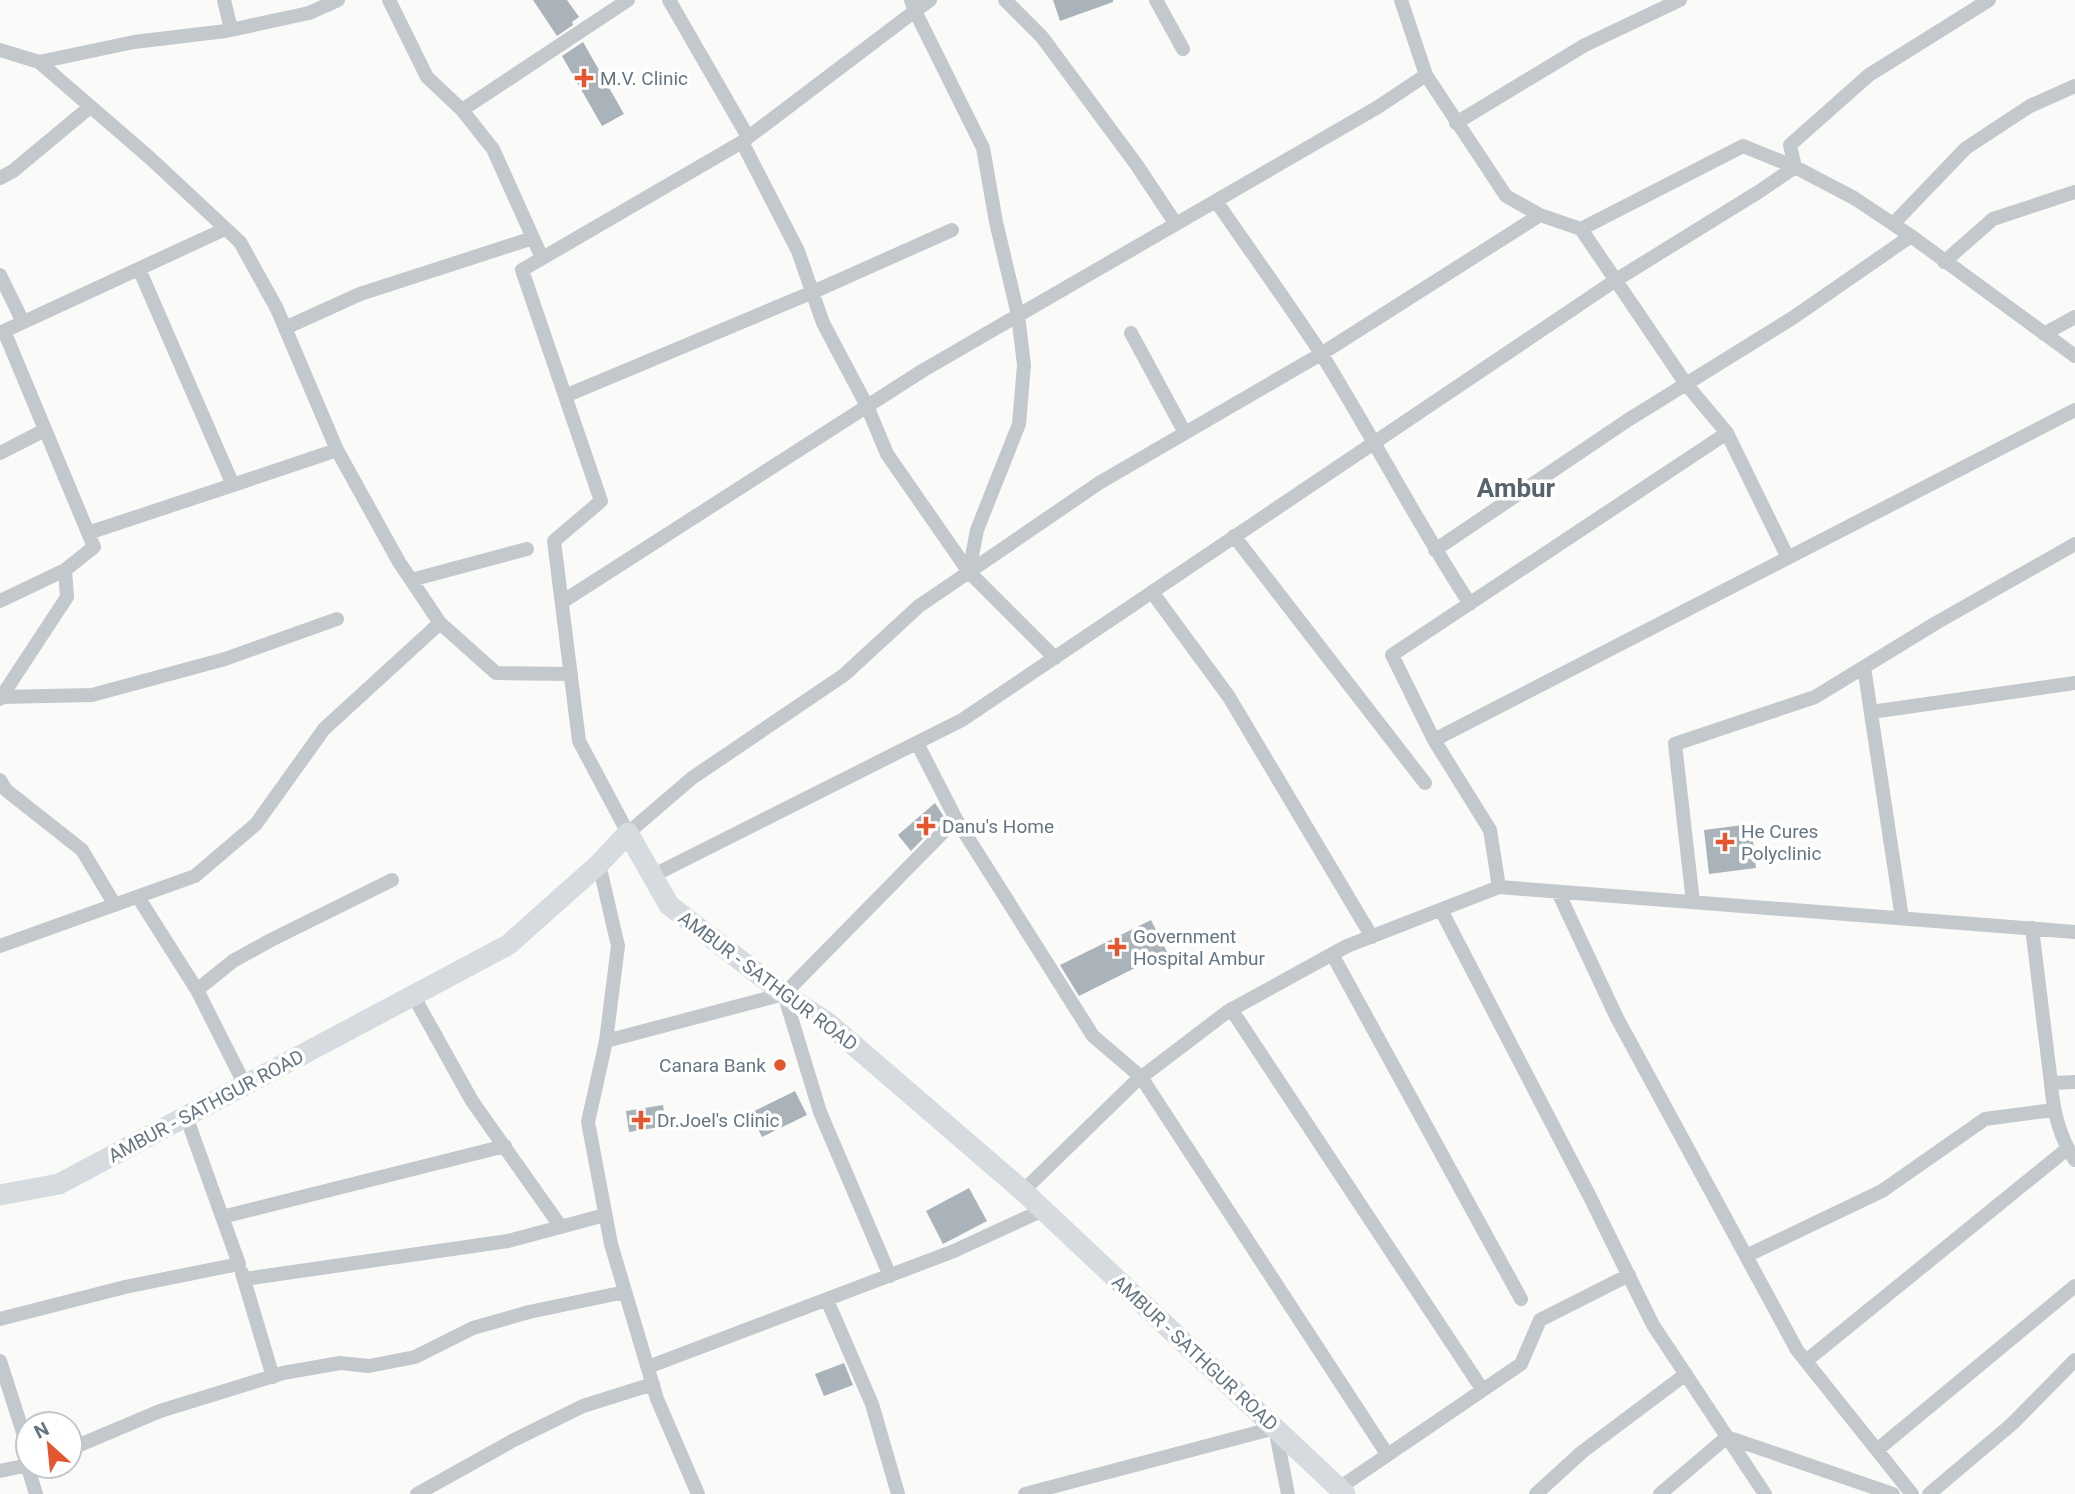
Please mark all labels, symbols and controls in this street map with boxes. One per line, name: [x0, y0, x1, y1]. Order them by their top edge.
place label: M.V. Clinic: [600, 67, 688, 90]
marker: M.V. Clinic: [574, 68, 594, 88]
district label: Ambur: [1477, 473, 1556, 503]
place label: Danu's Home: [942, 815, 1054, 838]
marker: Danu's Home: [916, 816, 936, 836]
place label: He Cures Polyclinic: [1741, 820, 1821, 865]
marker: He Cures Polyclinic: [1715, 832, 1735, 852]
street label: AMBUR - SATHGUR ROAD: [674, 906, 862, 1056]
place label: Government Hospital Ambur: [1133, 925, 1266, 970]
marker: Government Hospital Ambur: [1107, 937, 1127, 957]
street label: AMBUR - SATHGUR ROAD: [104, 1045, 308, 1167]
place label: Canara Bank: [659, 1054, 766, 1077]
marker: Canara Bank: [772, 1057, 788, 1073]
place label: Dr.Joel's Clinic: [657, 1109, 780, 1132]
marker: Dr.Joel's Clinic: [631, 1110, 651, 1130]
street label: AMBUR - SATHGUR ROAD: [1107, 1270, 1283, 1436]
north arrow: [14, 1410, 84, 1480]
text: N: [30, 1417, 53, 1444]

